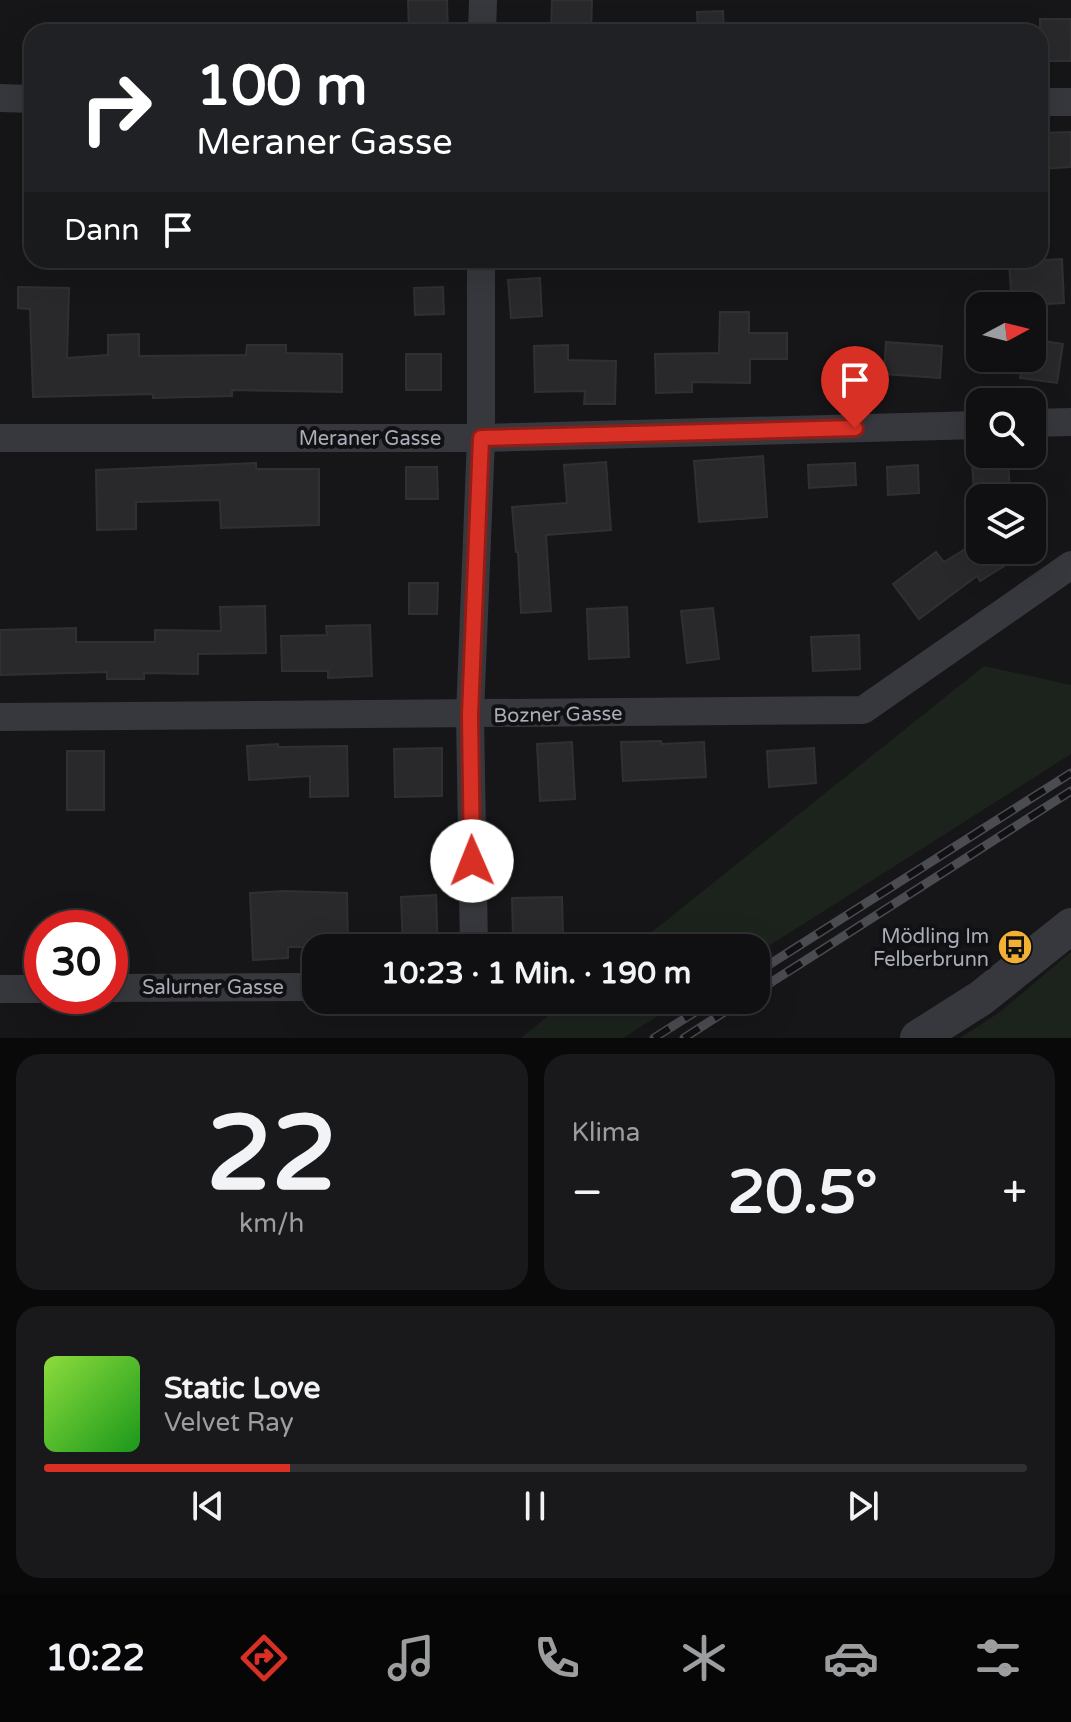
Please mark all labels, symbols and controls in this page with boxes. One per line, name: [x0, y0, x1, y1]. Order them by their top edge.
text: 100 m: [196, 53, 367, 120]
icon: right: [64, 56, 168, 160]
text: Meraner Gasse: [196, 121, 453, 164]
icon: arrive: [156, 208, 200, 252]
text: Dann: [64, 212, 140, 249]
north arrow: [966, 292, 1046, 372]
map controls: [966, 292, 1046, 564]
pin: [821, 346, 889, 428]
icon: arrive: [833, 358, 877, 402]
button: search: [966, 388, 1046, 468]
street label: Meraner Gasse: [299, 427, 441, 451]
button: layers: [966, 484, 1046, 564]
street label: Bozner Gasse: [493, 702, 623, 728]
position arrow: [430, 819, 514, 903]
speed limit sign: 30: [24, 910, 128, 1014]
place label: Mödling Im Felberbrunn: [873, 925, 989, 972]
bus stop icon: Mödling Im Felberbrunn: [996, 928, 1034, 966]
text: 10:23 · 1 Min. · 190 m: [381, 955, 691, 992]
street label: Salurner Gasse: [142, 976, 284, 1000]
text: 22: [206, 1093, 337, 1218]
text: Klima: [572, 1117, 640, 1148]
text: 20.5°: [727, 1157, 878, 1229]
text: −: [572, 1167, 603, 1220]
text: +: [1002, 1167, 1027, 1220]
text: km/h: [239, 1208, 304, 1239]
text: Static Love: [164, 1370, 320, 1407]
text: Velvet Ray: [164, 1407, 294, 1438]
icon: previous: [186, 1484, 230, 1528]
icon: pause: [513, 1484, 557, 1528]
icon: next: [841, 1484, 885, 1528]
icon: directions: [236, 1630, 292, 1686]
icon: music: [383, 1630, 439, 1686]
icon: phone: [529, 1630, 585, 1686]
icon: climate: [676, 1630, 732, 1686]
icon: car: [823, 1630, 879, 1686]
icon: filters: [970, 1630, 1026, 1686]
text: 10:22: [45, 1637, 145, 1680]

